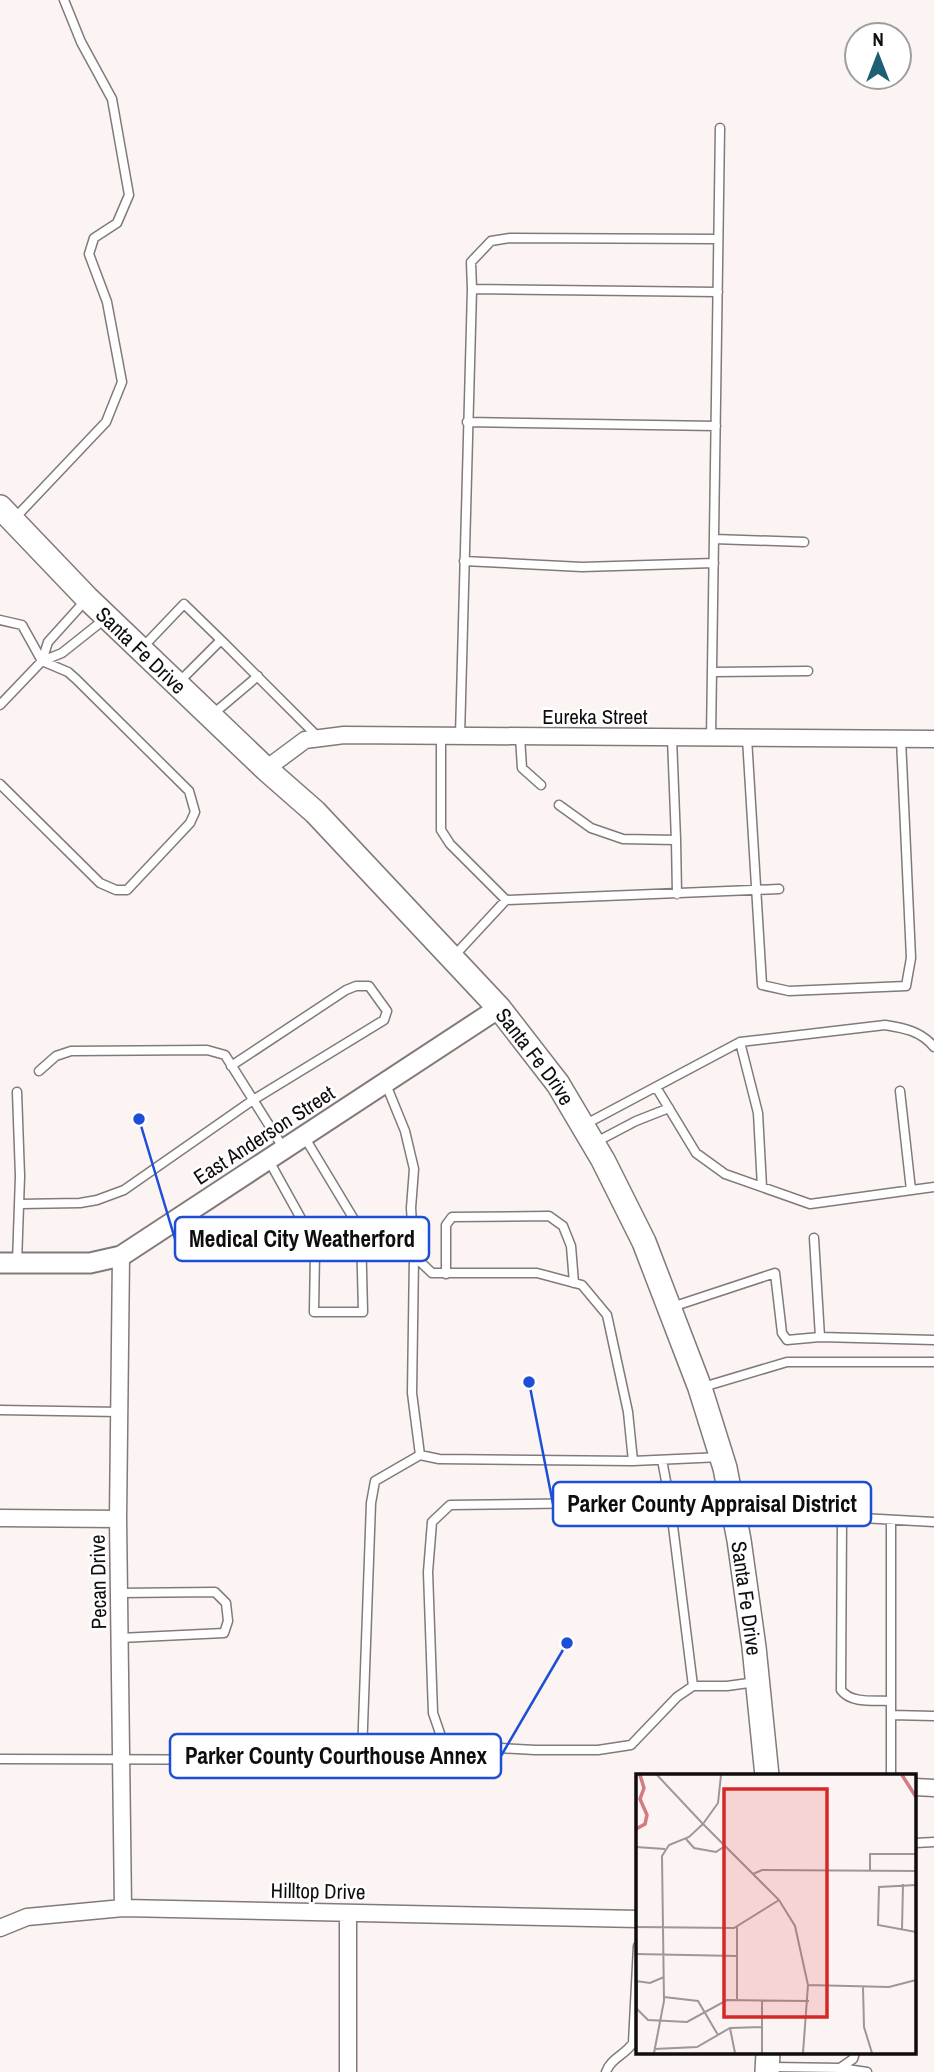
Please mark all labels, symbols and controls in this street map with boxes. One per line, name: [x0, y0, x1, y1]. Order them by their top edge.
north arrow: [843, 21, 913, 91]
text: N: [872, 26, 884, 52]
street label: Santa Fe Drive: [90, 600, 193, 700]
street label: Eureka Street: [542, 702, 648, 731]
street label: Santa Fe Drive: [489, 1001, 582, 1110]
street label: East Anderson Street: [188, 1078, 340, 1191]
callout: Medical City Weatherford: [175, 1217, 429, 1261]
text: Medical City Weatherford: [189, 1223, 415, 1254]
callout: Parker County Appraisal District: [553, 1482, 871, 1526]
text: Parker County Appraisal District: [567, 1488, 857, 1519]
street label: Pecan Drive: [83, 1534, 113, 1630]
street label: Santa Fe Drive: [725, 1539, 769, 1657]
callout: Parker County Courthouse Annex: [170, 1734, 501, 1778]
text: Parker County Courthouse Annex: [185, 1740, 488, 1771]
inset map: [636, 1774, 916, 2054]
street label: Hilltop Drive: [270, 1876, 366, 1906]

